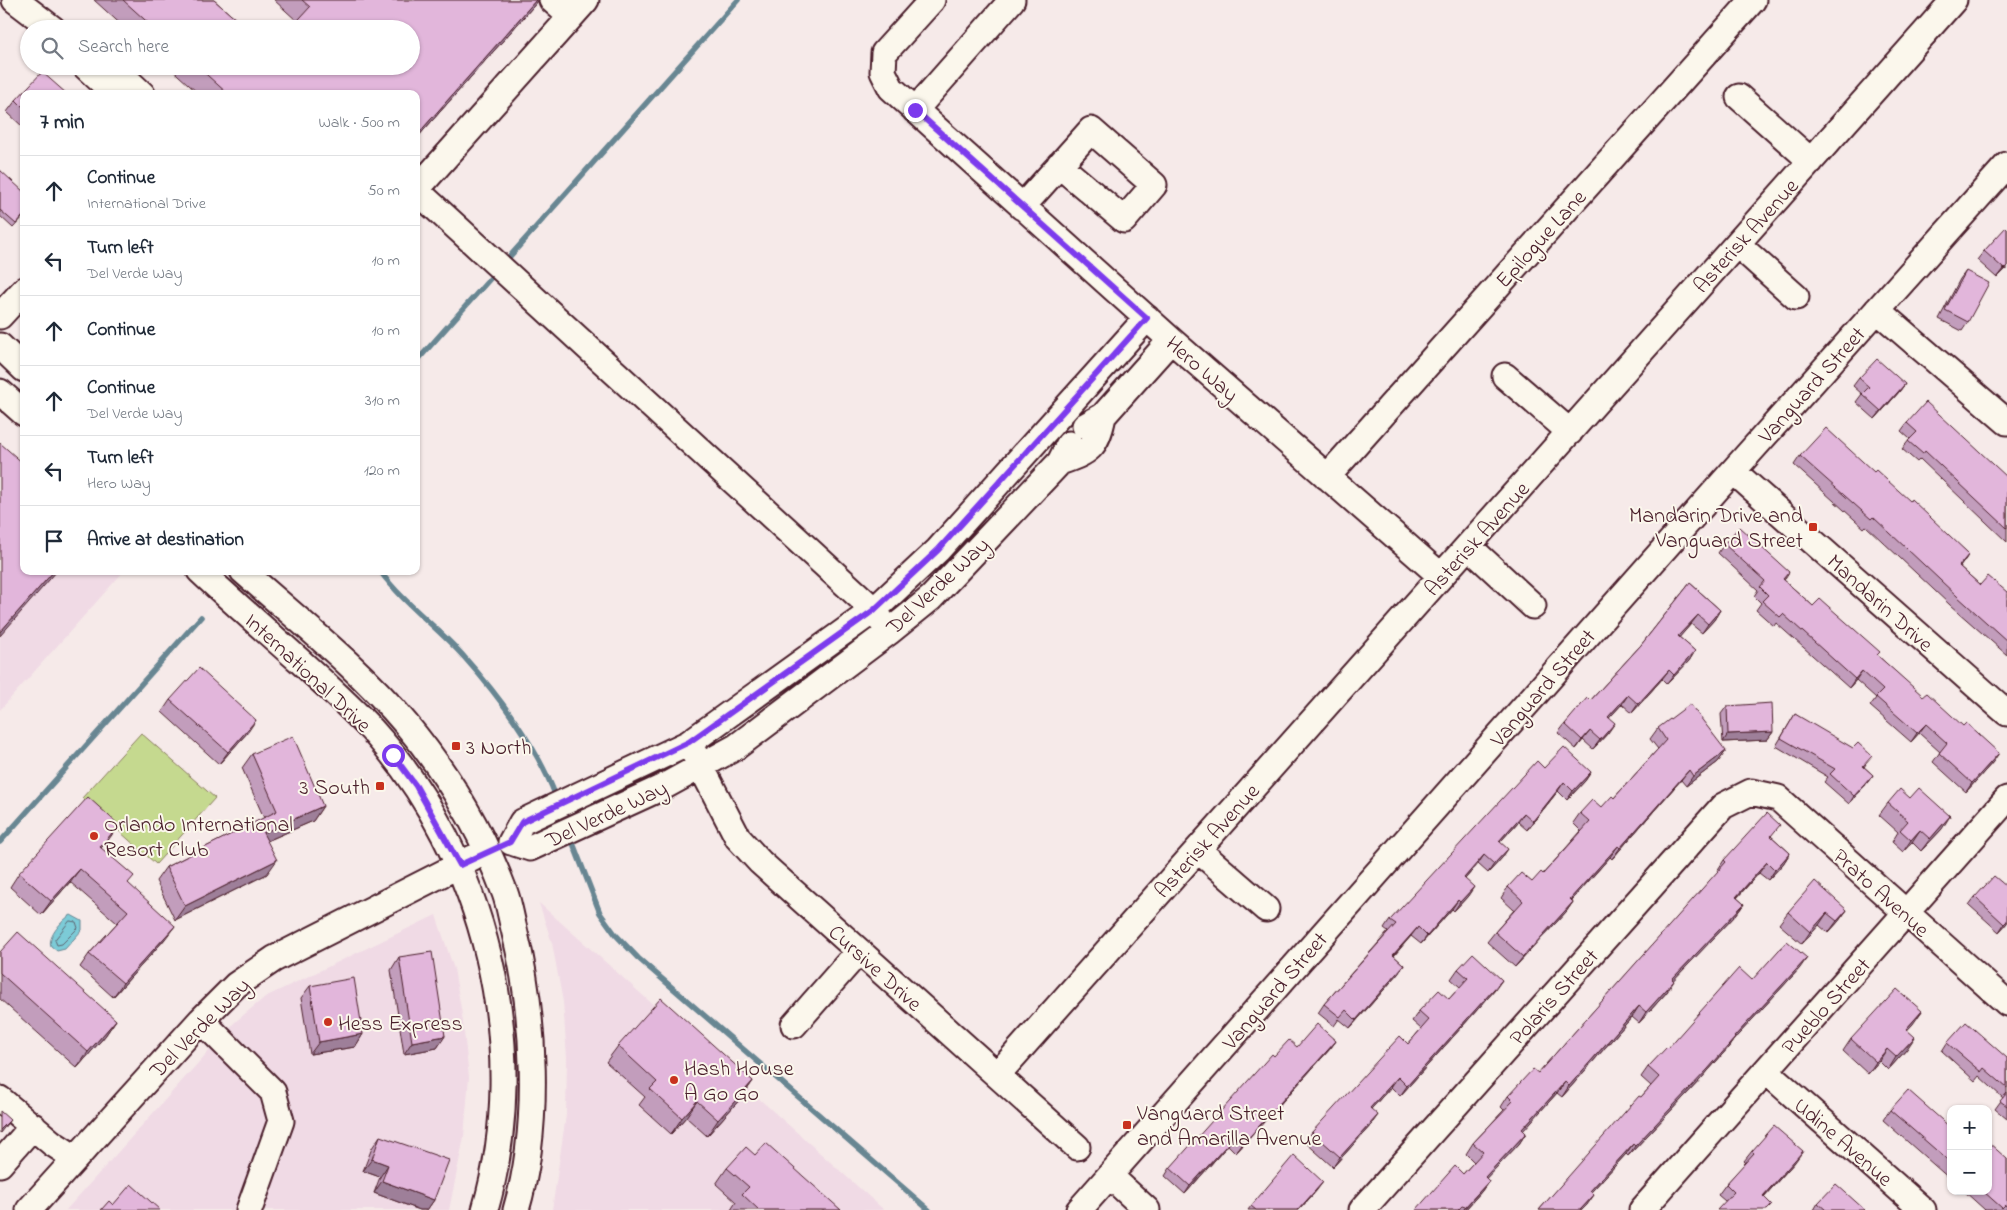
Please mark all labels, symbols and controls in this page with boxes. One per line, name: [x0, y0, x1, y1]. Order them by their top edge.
search box: [20, 20, 420, 75]
icon: search: [38, 34, 66, 62]
text: Search here: [78, 34, 169, 61]
route end: [904, 99, 927, 122]
text: 7 min: [40, 108, 84, 138]
text: Walk · 500 m: [318, 111, 400, 135]
text: Continue: [87, 165, 155, 192]
street label: Asterisk Avenue: [1687, 172, 1808, 302]
icon: ahead: [40, 177, 68, 205]
text: 50 m: [368, 179, 400, 203]
street label: Epilogue Lane: [1489, 184, 1596, 297]
text: International Drive: [87, 192, 206, 216]
text: Turn left: [87, 235, 154, 262]
icon: left: [40, 247, 68, 275]
text: 10 m: [372, 249, 400, 273]
text: Del Verde Way: [87, 262, 182, 286]
icon: ahead: [40, 317, 68, 345]
text: Continue: [87, 317, 155, 344]
text: 10 m: [372, 319, 400, 343]
street label: Vanguard Street: [1751, 320, 1876, 453]
street label: Hero Way: [1157, 329, 1245, 412]
text: Continue: [87, 375, 155, 402]
icon: ahead: [40, 387, 68, 415]
text: 310 m: [365, 389, 400, 413]
text: Del Verde Way: [87, 402, 182, 426]
text: Turn left: [87, 445, 154, 472]
icon: left: [40, 457, 68, 485]
text: 120 m: [364, 459, 400, 483]
text: Hero Way: [87, 472, 151, 496]
street label: Asterisk Avenue: [1418, 475, 1539, 605]
place label: Mandarin Drive and Vanguard Street: [1629, 501, 1804, 559]
marker: Mandarin Drive and Vanguard Street: [1807, 521, 1819, 533]
icon: arrive: [40, 527, 68, 555]
text: Arrive at destination: [87, 527, 244, 554]
street label: Del Verde Way: [879, 531, 999, 645]
street label: Mandarin Drive: [1819, 548, 1939, 661]
street label: International Drive: [236, 607, 378, 742]
street label: Vanguard Street: [1483, 622, 1606, 757]
place label: 3 North: [466, 733, 532, 765]
marker: 3 North: [450, 740, 462, 752]
route start: [382, 744, 405, 767]
place label: 3 South: [299, 773, 370, 805]
street label: Del Verde Way: [540, 774, 674, 859]
street label: Asterisk Avenue: [1148, 777, 1269, 907]
marker: 3 South: [374, 780, 386, 792]
place label: Orlando International Resort Club: [104, 810, 293, 867]
marker: Orlando International Resort Club: [88, 830, 100, 842]
street label: Prato Avenue: [1825, 842, 1935, 946]
street label: Cursive Drive: [820, 918, 928, 1020]
street label: Vanguard Street: [1215, 925, 1338, 1060]
street label: Polaris Street: [1503, 942, 1608, 1054]
street label: Pueblo Street: [1775, 951, 1880, 1063]
street label: Del Verde Way: [143, 971, 259, 1088]
place label: Hess Express: [338, 1009, 463, 1041]
marker: Hess Express: [322, 1016, 334, 1028]
place label: Hash House A Go Go: [684, 1054, 794, 1111]
marker: Hash House A Go Go: [668, 1074, 680, 1086]
street label: Udine Avenue: [1785, 1091, 1899, 1196]
place label: Vanguard Street and Amarilla Avenue: [1136, 1099, 1322, 1156]
map controls: [1947, 1105, 1992, 1195]
button: +: [1947, 1105, 1992, 1150]
marker: Vanguard Street and Amarilla Avenue: [1121, 1119, 1133, 1131]
button: −: [1947, 1150, 1992, 1195]

